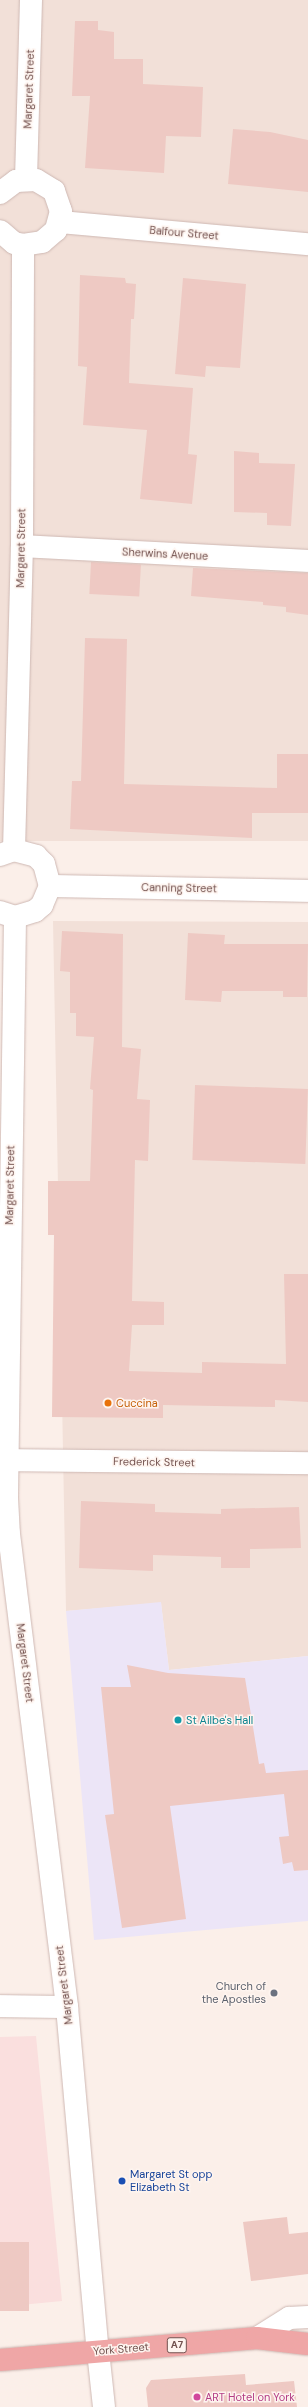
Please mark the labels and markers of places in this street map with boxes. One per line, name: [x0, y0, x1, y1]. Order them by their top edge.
place label: Cuccina: [116, 1396, 158, 1410]
marker: Cuccina: [103, 1398, 113, 1408]
place label: St Ailbe's Hall: [186, 1713, 253, 1727]
marker: St Ailbe's Hall: [173, 1715, 183, 1725]
place label: Church of the Apostles: [202, 1980, 266, 2006]
marker: Church of the Apostles: [269, 1988, 279, 1998]
place label: Margaret St opp Elizabeth St: [130, 2168, 212, 2194]
marker: Margaret St opp Elizabeth St: [117, 2176, 127, 2186]
place label: ART Hotel on York: [205, 2390, 295, 2404]
marker: ART Hotel on York: [192, 2392, 202, 2402]

